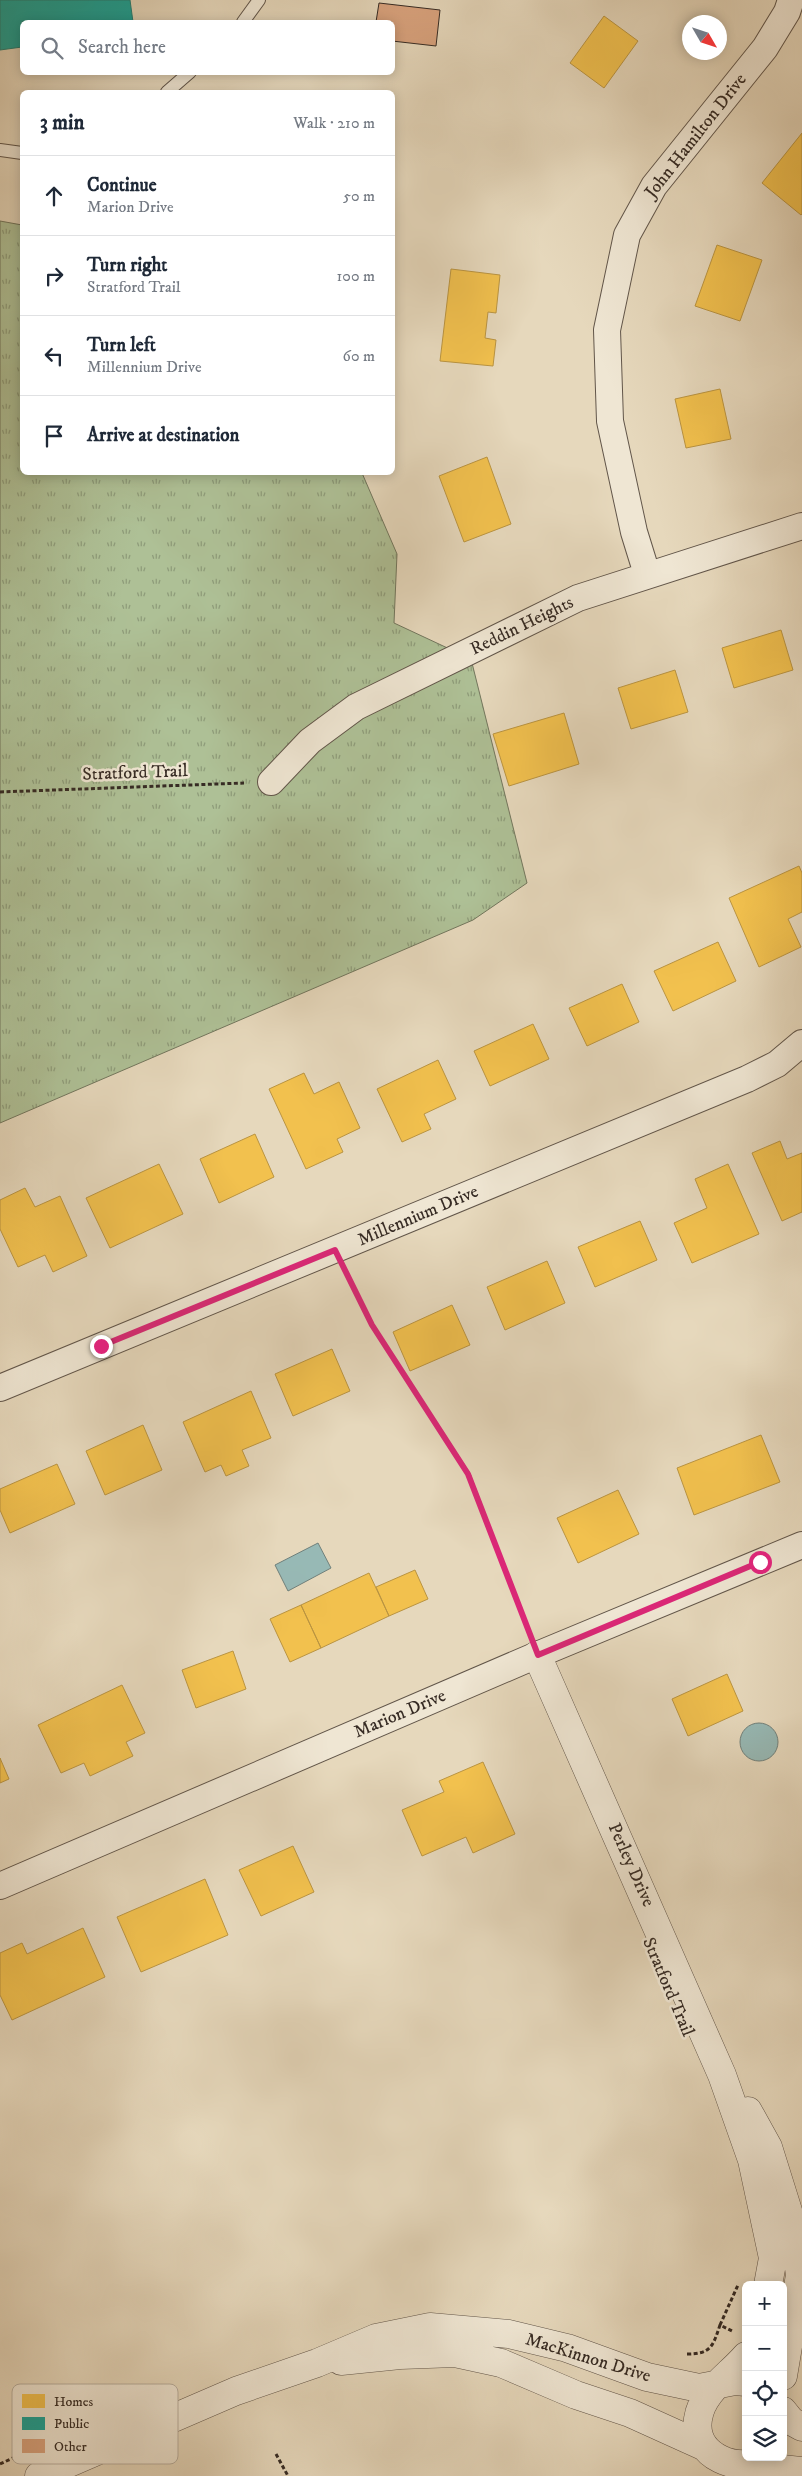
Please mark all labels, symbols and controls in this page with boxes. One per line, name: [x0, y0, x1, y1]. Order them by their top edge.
north arrow: [682, 15, 727, 60]
search box: [20, 20, 395, 75]
icon: search: [38, 34, 66, 62]
text: Search here: [78, 36, 166, 59]
street label: John Hamilton Drive: [639, 69, 752, 204]
text: 3 min: [40, 110, 85, 136]
text: Walk · 210 m: [293, 113, 375, 133]
text: Continue: [87, 174, 157, 197]
icon: ahead: [40, 182, 68, 210]
text: 50 m: [343, 186, 375, 206]
text: Marion Drive: [87, 197, 174, 217]
text: Turn right: [87, 254, 167, 277]
icon: right: [40, 262, 68, 290]
text: 100 m: [337, 266, 375, 286]
text: Stratford Trail: [87, 277, 181, 297]
text: Turn left: [87, 334, 156, 357]
icon: left: [40, 342, 68, 370]
text: 60 m: [343, 346, 375, 366]
text: Millennium Drive: [87, 357, 202, 377]
icon: arrive: [40, 422, 68, 450]
text: Arrive at destination: [87, 424, 239, 447]
street label: Reddin Heights: [467, 592, 577, 660]
street label: Stratford Trail: [82, 760, 189, 786]
street label: Millennium Drive: [354, 1181, 482, 1251]
route end: [90, 1335, 113, 1358]
route start: [749, 1551, 772, 1574]
street label: Marion Drive: [351, 1685, 449, 1743]
street label: Perley Drive: [603, 1820, 659, 1910]
street label: Stratford Trail: [637, 1934, 699, 2040]
map controls: [742, 2281, 787, 2461]
button: +: [742, 2281, 787, 2326]
button: −: [742, 2326, 787, 2371]
street label: MacKinnon Drive: [523, 2328, 653, 2388]
button: locate: [742, 2371, 787, 2416]
legend: [12, 2384, 178, 2464]
text: Homes: [54, 2393, 94, 2411]
text: Public: [54, 2415, 89, 2433]
button: layers: [742, 2416, 787, 2461]
text: Other: [54, 2438, 87, 2456]

